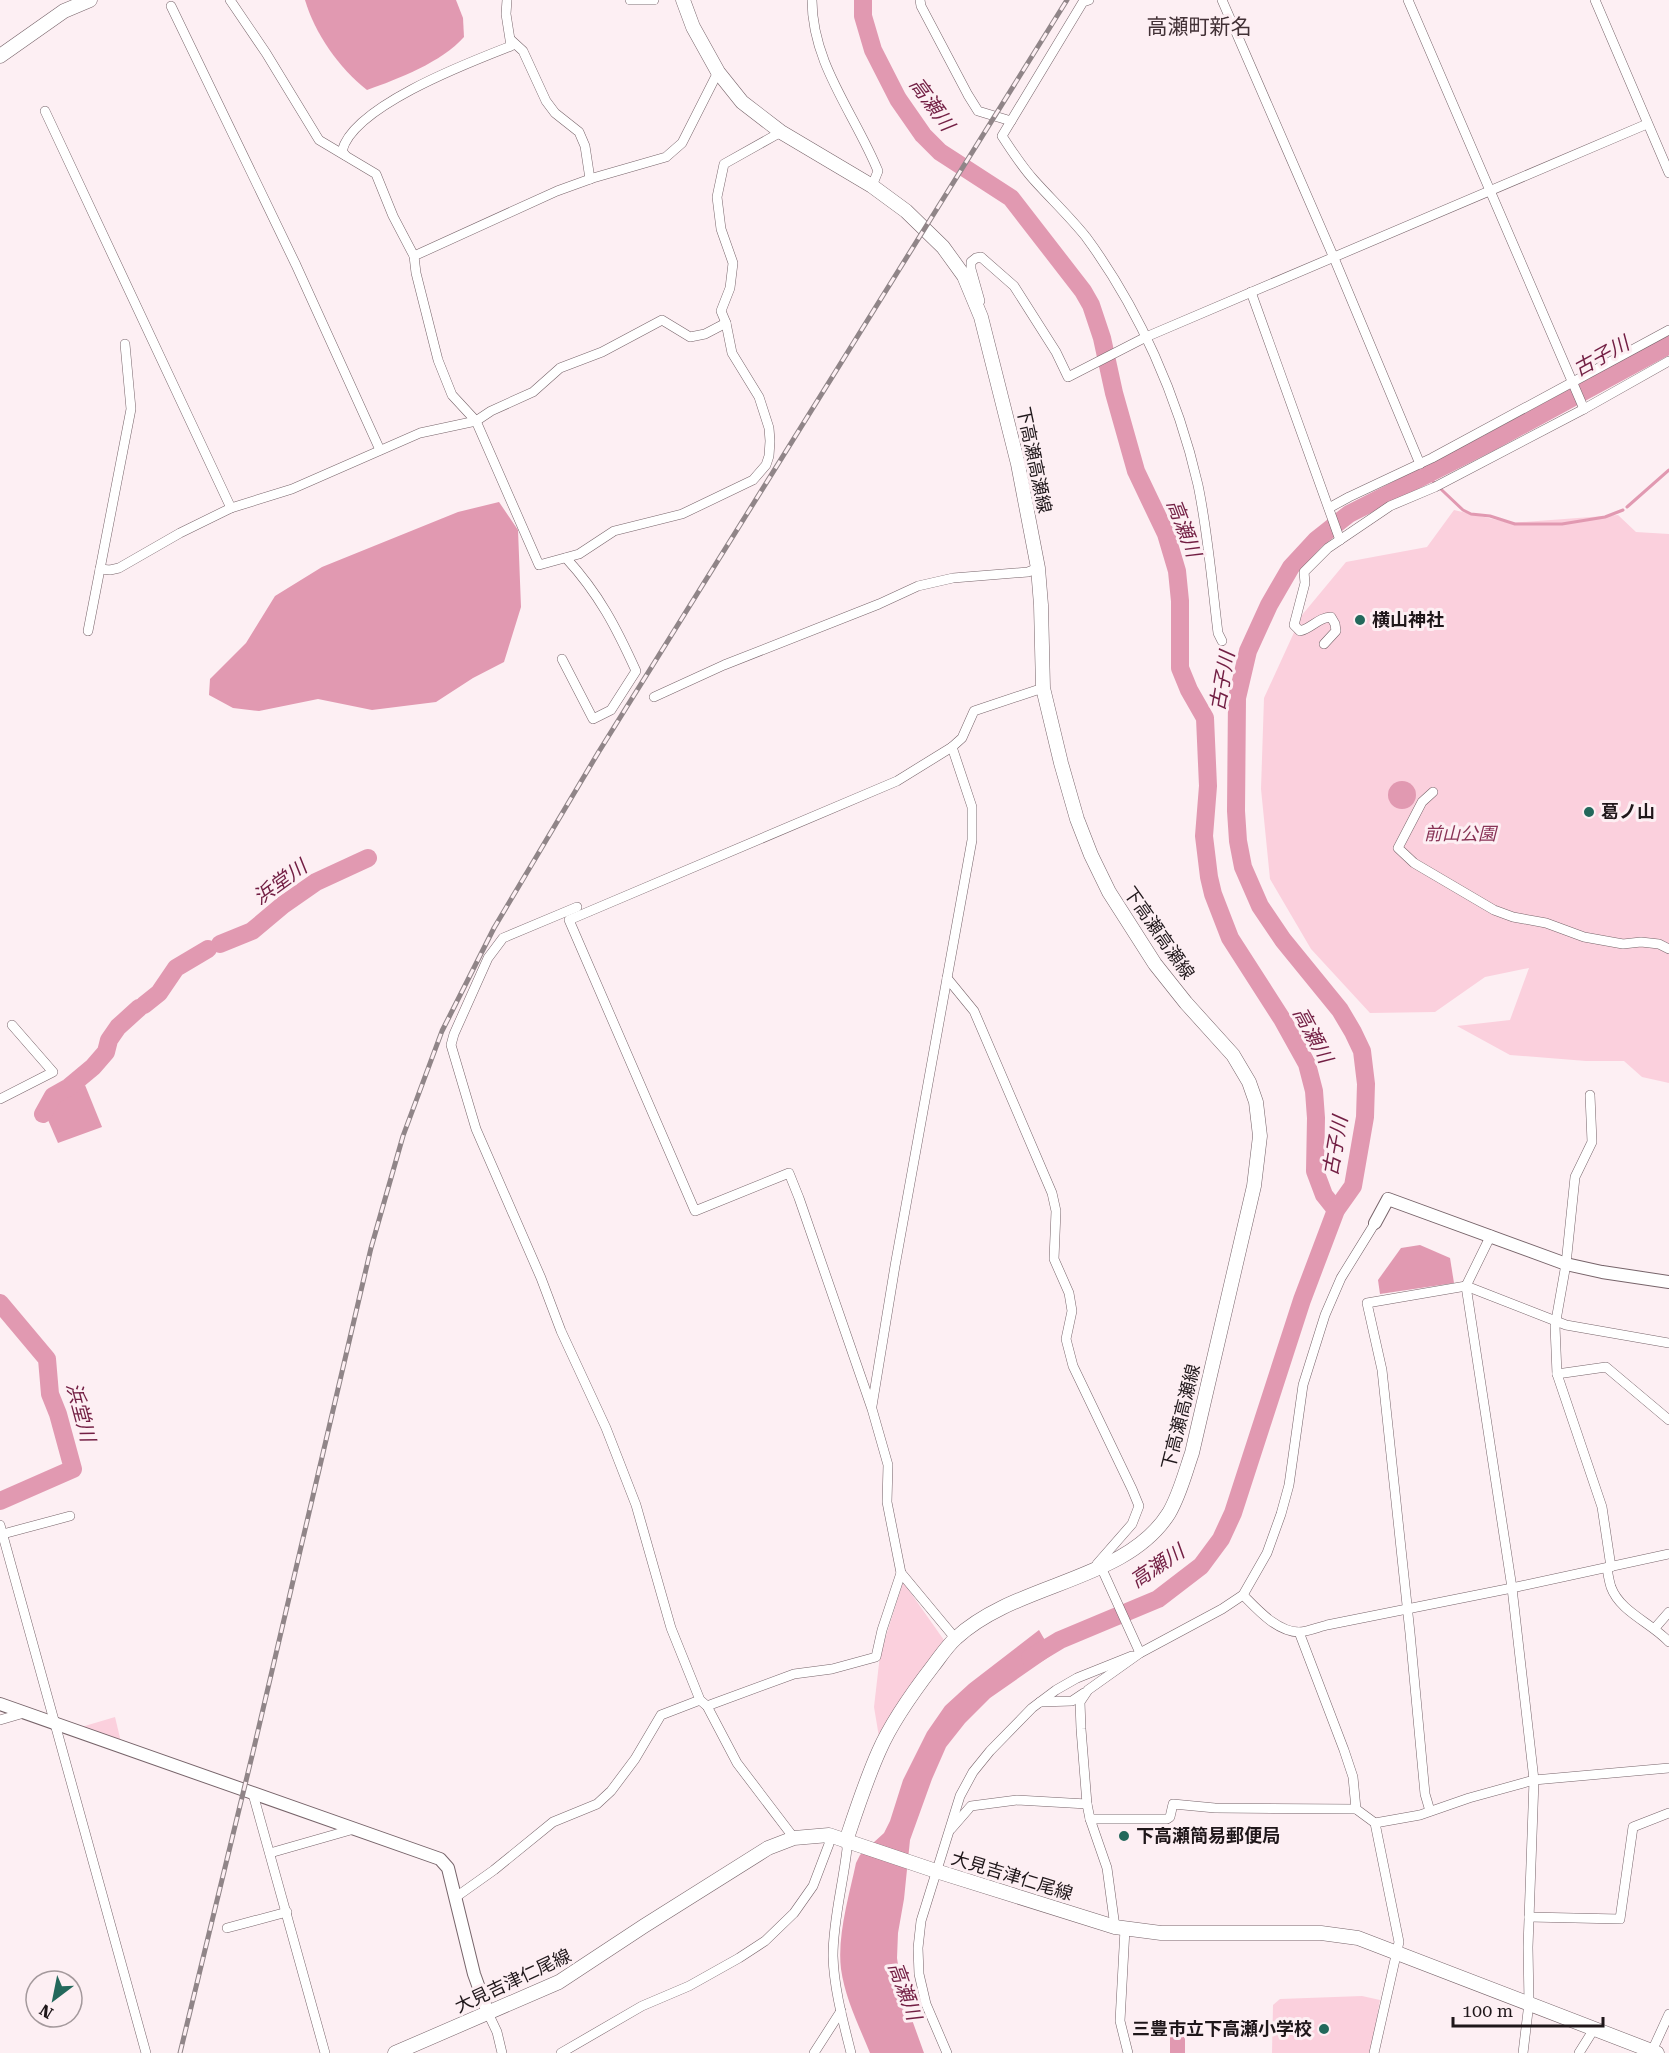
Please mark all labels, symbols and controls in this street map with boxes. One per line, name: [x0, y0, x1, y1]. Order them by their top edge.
district label: 高瀬町新名: [1147, 15, 1252, 39]
water label: 高瀬川: [905, 73, 961, 137]
water label: 古子川: [1569, 330, 1635, 381]
street label: 下高瀬高瀬線: [1013, 405, 1056, 515]
water label: 高瀬川: [1162, 496, 1207, 562]
place label: 横山神社: [1372, 609, 1444, 630]
marker: 横山神社: [1353, 613, 1367, 627]
water label: 古子川: [1205, 647, 1239, 713]
place label: 葛ノ山: [1601, 801, 1655, 822]
marker: 葛ノ山: [1582, 805, 1596, 819]
park label: 前山公園: [1424, 823, 1499, 844]
water label: 浜堂川: [249, 853, 313, 909]
street label: 下高瀬高瀬線: [1120, 882, 1199, 983]
water label: 高瀬川: [1288, 1003, 1339, 1069]
water label: 古子川: [1318, 1112, 1352, 1178]
street label: 下高瀬高瀬線: [1157, 1362, 1204, 1472]
water label: 浜堂川: [62, 1380, 101, 1446]
water label: 高瀬川: [1125, 1538, 1190, 1593]
place label: 下高瀬簡易郵便局: [1136, 1825, 1280, 1846]
marker: 下高瀬簡易郵便局: [1117, 1829, 1131, 1843]
street label: 大見吉津仁尾線: [949, 1847, 1075, 1904]
street label: 大見吉津仁尾線: [451, 1944, 574, 2017]
water label: 高瀬川: [883, 1959, 927, 2025]
north arrow: [24, 1969, 84, 2029]
scale bar: [1453, 1990, 1603, 2028]
text: N: [36, 2000, 57, 2023]
text: 100 m: [1462, 2000, 1513, 2021]
place label: 三豊市立下高瀬小学校: [1132, 2018, 1312, 2039]
marker: 三豊市立下高瀬小学校: [1317, 2022, 1331, 2036]

